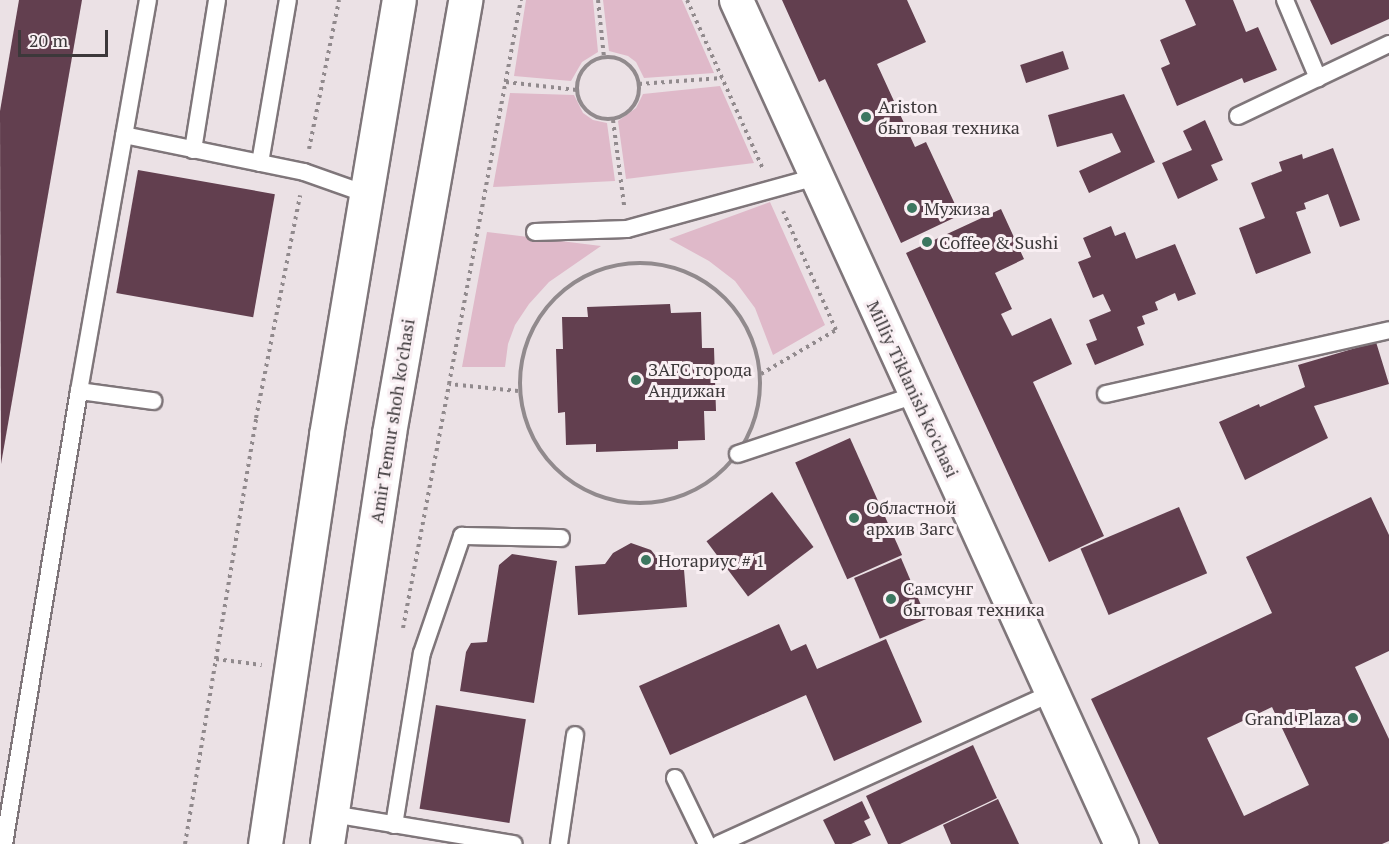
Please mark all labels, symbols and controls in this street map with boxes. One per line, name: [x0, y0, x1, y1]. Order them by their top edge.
scale bar: [21, 18, 111, 56]
text: 20 m: [29, 28, 68, 52]
place label: Ariston бытовая техника: [878, 96, 1020, 138]
marker: Ariston бытовая техника: [859, 110, 873, 124]
place label: Мужиза: [924, 197, 990, 219]
marker: Мужиза: [905, 201, 919, 215]
place label: Coffee & Sushi: [939, 231, 1058, 253]
marker: Coffee & Sushi: [920, 235, 934, 249]
street label: Milliy Tiklanish ko'chasi: [862, 297, 964, 481]
street label: Amir Temur shoh ko'chasi: [365, 317, 419, 525]
place label: ЗАГС города Андижан: [648, 359, 752, 401]
marker: ЗАГС города Андижан: [629, 373, 643, 387]
place label: Областной архив Загс: [866, 497, 957, 540]
marker: Областной архив Загс: [847, 511, 861, 525]
place label: Нотариус # 1: [658, 549, 765, 571]
marker: Нотариус # 1: [639, 553, 653, 567]
place label: Самсунг бытовая техника: [903, 578, 1045, 620]
marker: Самсунг бытовая техника: [884, 592, 898, 606]
place label: Grand Plaza: [1244, 707, 1341, 729]
marker: Grand Plaza: [1346, 711, 1360, 725]

